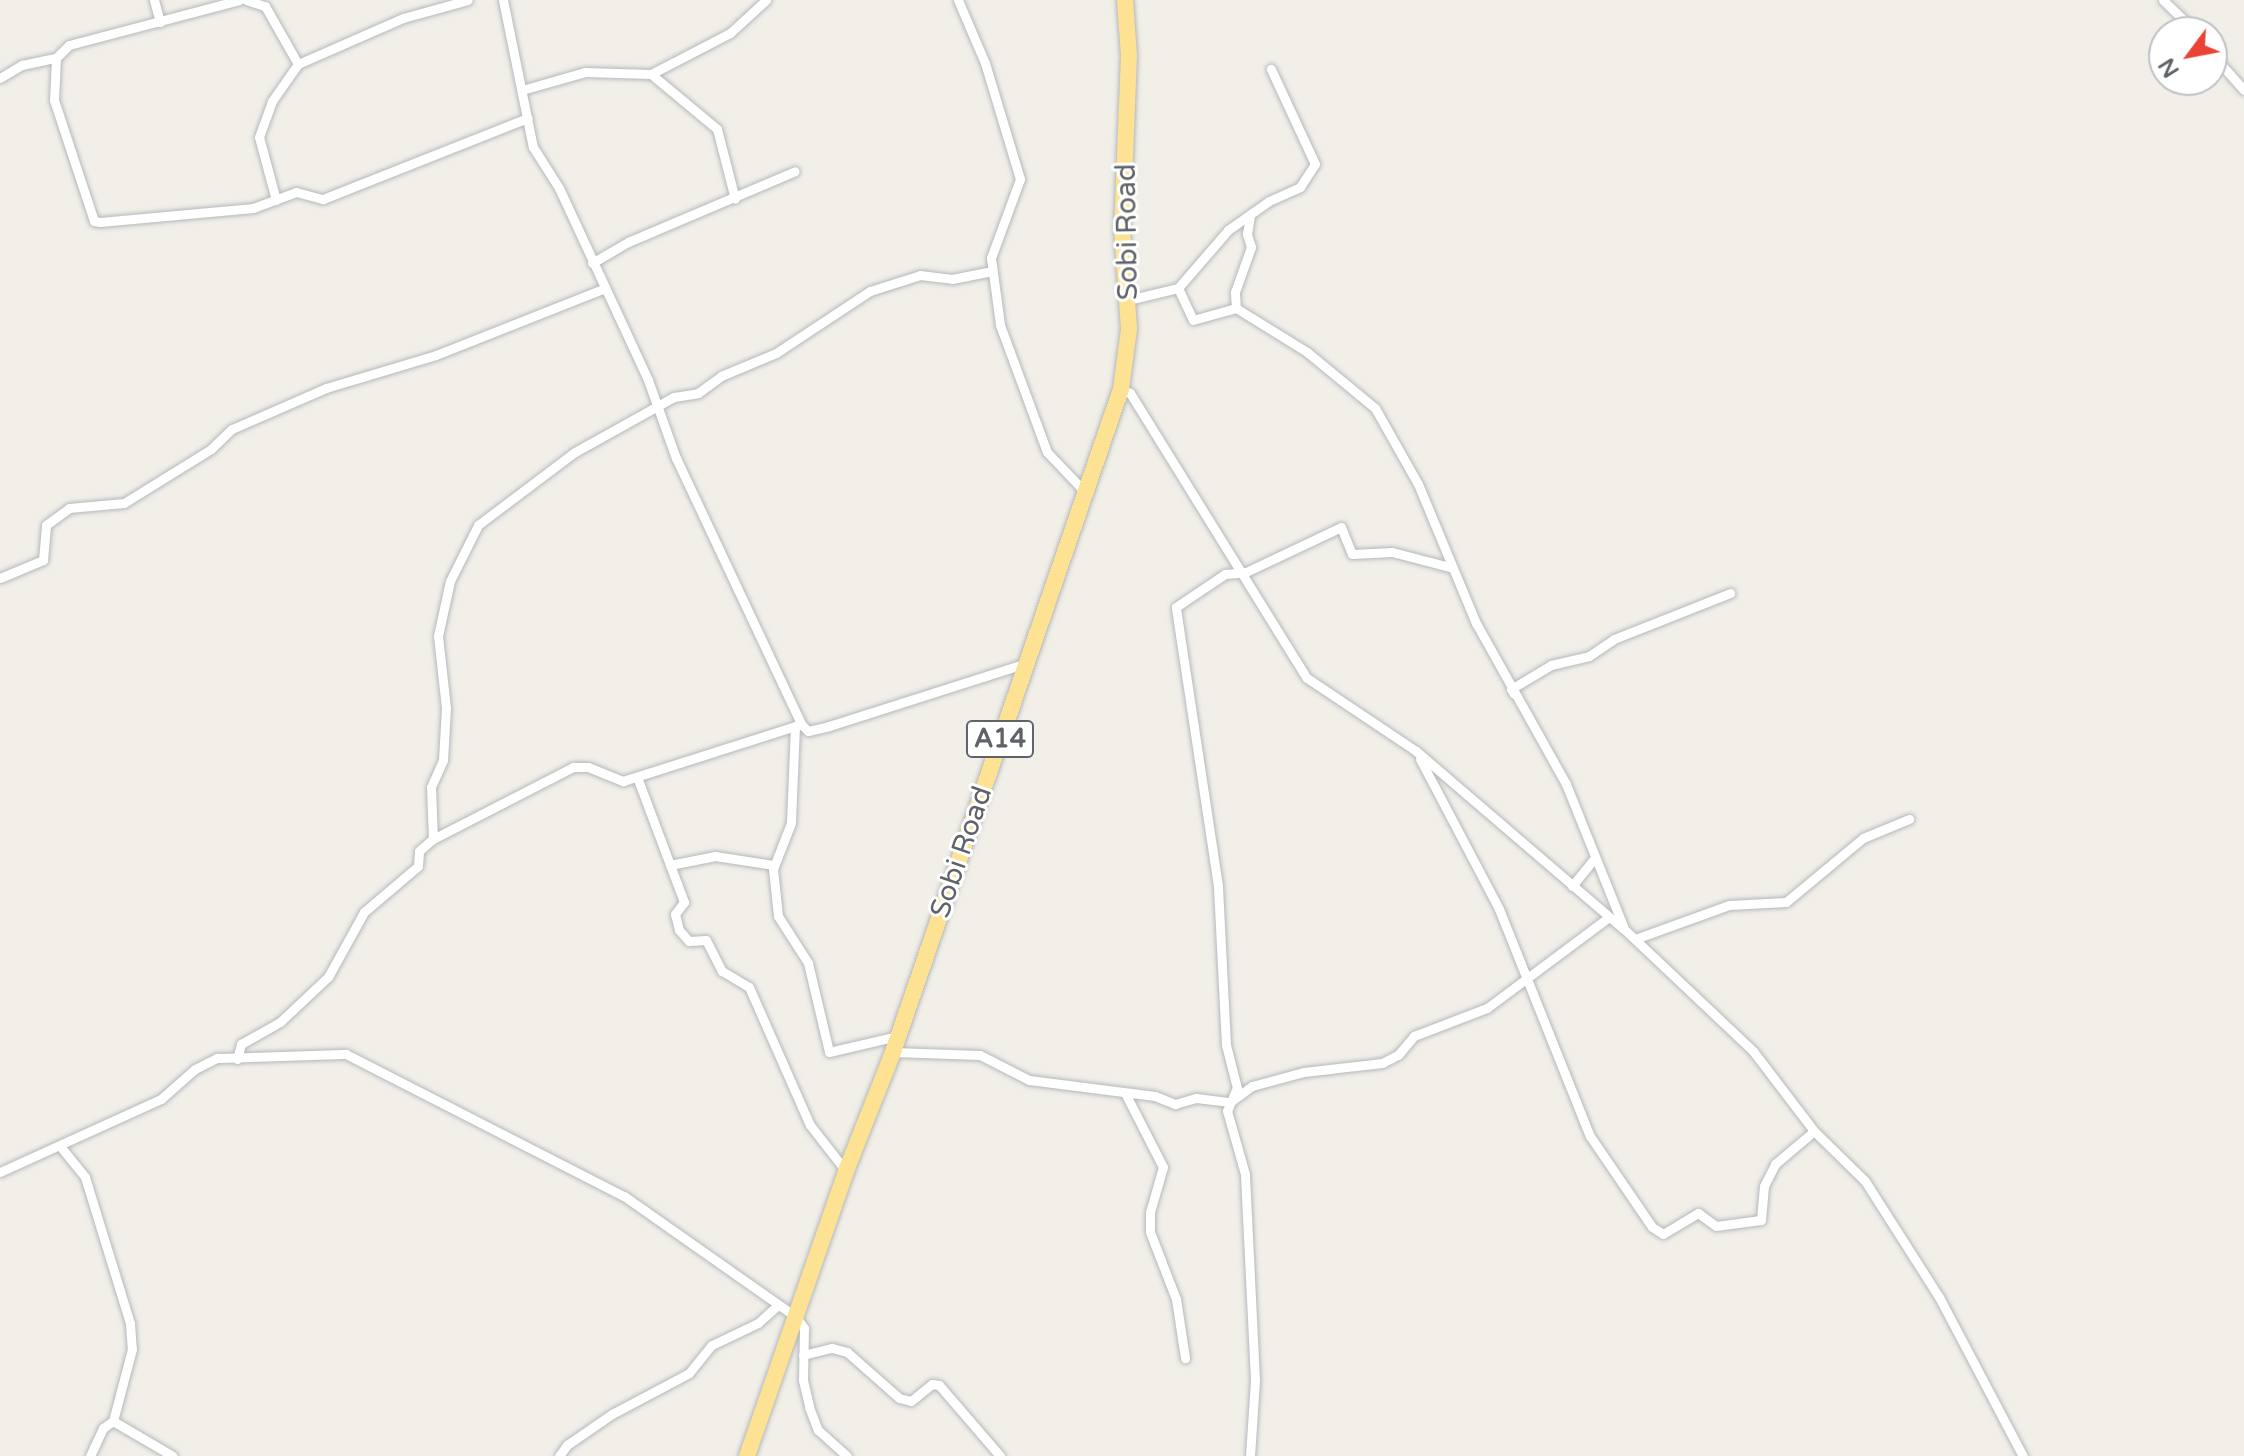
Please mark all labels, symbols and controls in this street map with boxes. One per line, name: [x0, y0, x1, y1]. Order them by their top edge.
north arrow: [2148, 16, 2228, 96]
text: N: [2154, 53, 2185, 82]
street label: Sobi Road: [1109, 163, 1145, 301]
road number: A14: [964, 717, 1036, 761]
street label: Sobi Road: [923, 782, 999, 922]

